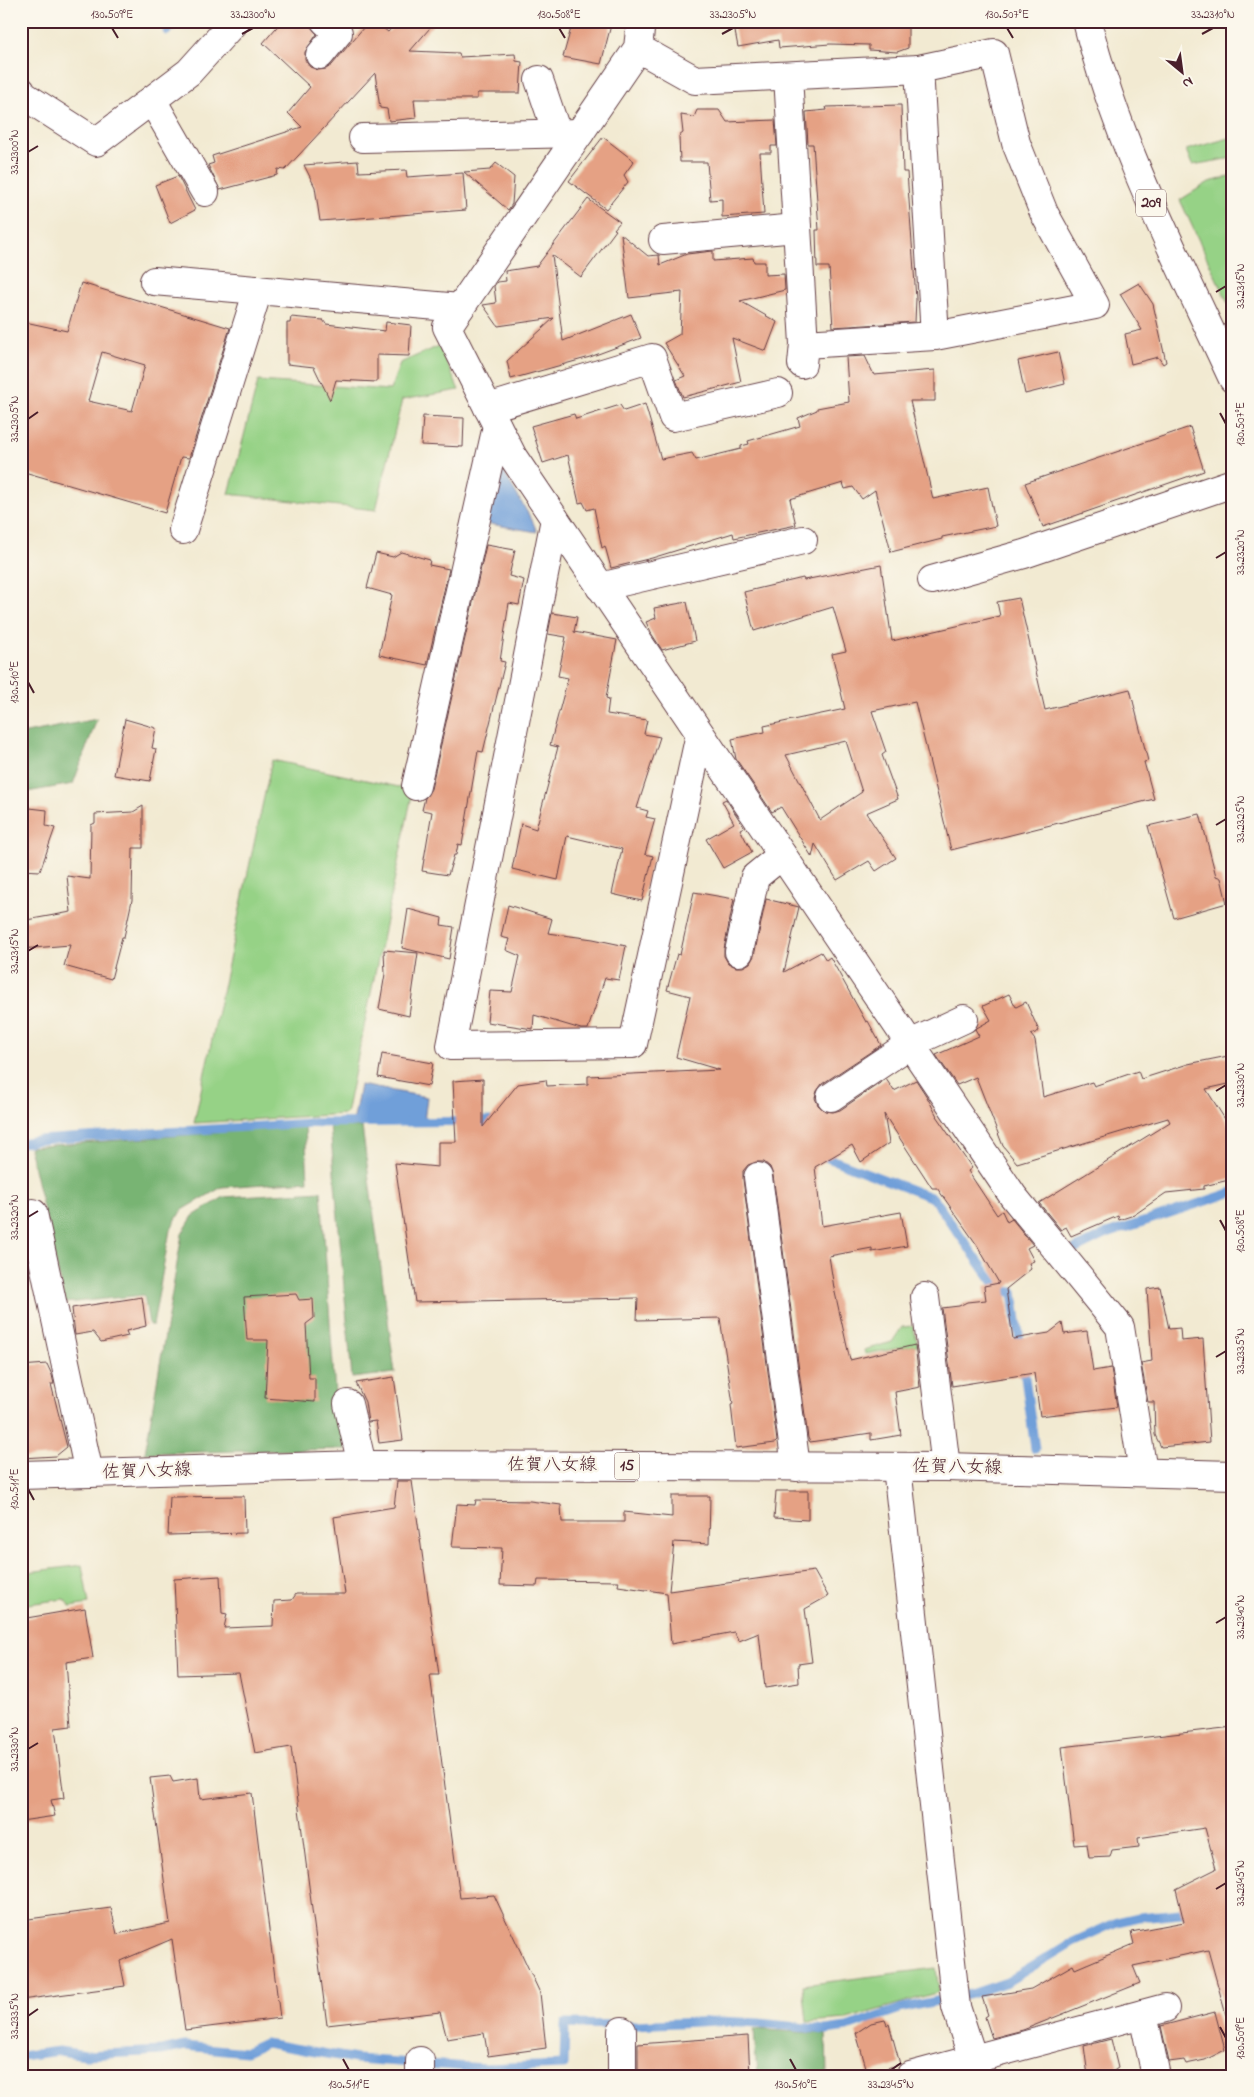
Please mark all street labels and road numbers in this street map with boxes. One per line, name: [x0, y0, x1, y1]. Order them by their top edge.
road number: 209: [1136, 190, 1166, 217]
road number: 15: [614, 1452, 640, 1480]
street label: 佐賀八女線: [507, 1453, 597, 1479]
street label: 佐賀八女線: [912, 1454, 1002, 1482]
street label: 佐賀八女線: [102, 1457, 192, 1487]

